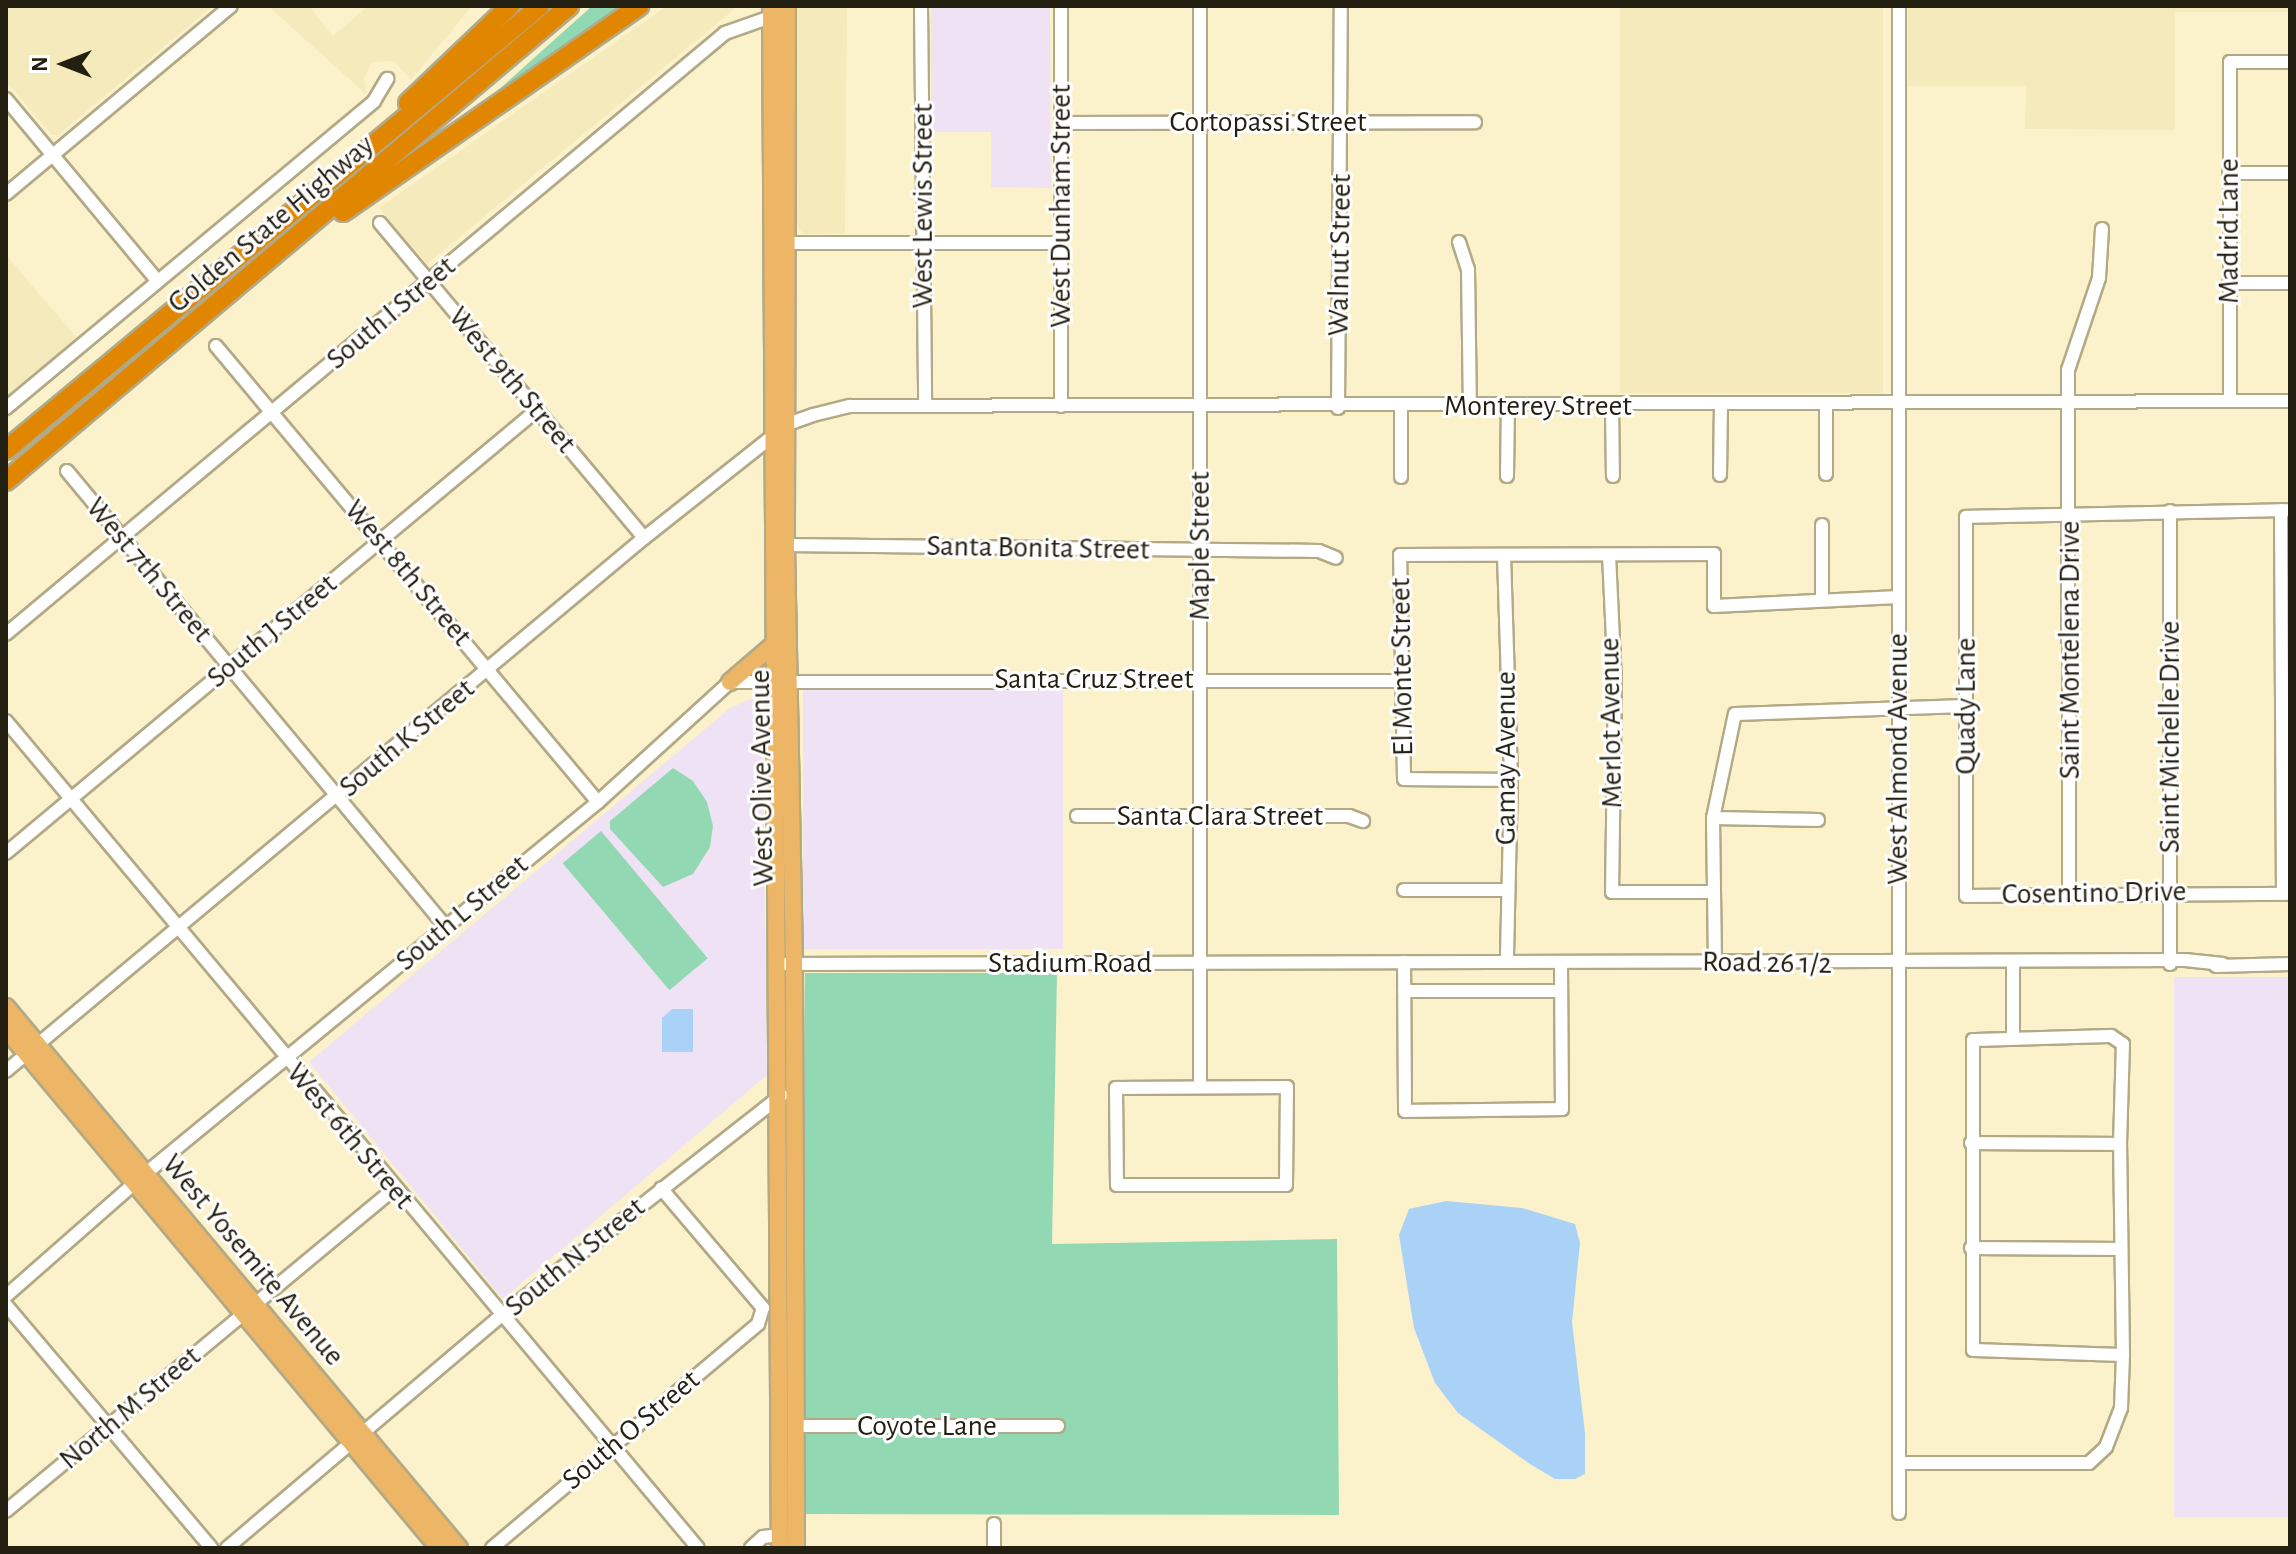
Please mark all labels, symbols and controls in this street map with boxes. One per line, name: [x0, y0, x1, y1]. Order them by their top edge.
north arrow: [24, 24, 104, 104]
text: N: [29, 56, 51, 72]
street label: West Dunham Street: [1043, 84, 1079, 328]
street label: West Lewis Street: [905, 104, 941, 308]
street label: Cortopassi Street: [1169, 104, 1367, 140]
street label: Golden State Highway: [160, 127, 382, 321]
street label: Madrid Lane: [2211, 158, 2247, 304]
street label: Walnut Street: [1321, 174, 1359, 336]
street label: South I Street: [319, 249, 463, 377]
street label: West 9th Street: [440, 300, 584, 460]
street label: Monterey Street: [1444, 388, 1632, 424]
street label: Maple Street: [1182, 471, 1218, 621]
street label: West 7th Street: [78, 490, 220, 650]
street label: West 8th Street: [336, 493, 480, 653]
street label: Saint Montelena Drive: [2052, 521, 2088, 779]
street label: Santa Bonita Street: [926, 528, 1150, 568]
street label: South J Street: [200, 566, 344, 696]
street label: El Monte Street: [1382, 578, 1422, 756]
street label: Saint Michelle Drive: [2152, 621, 2188, 853]
street label: West Almond Avenue: [1880, 633, 1916, 885]
street label: Merlot Avenue: [1592, 637, 1630, 809]
street label: Quady Lane: [1948, 638, 1984, 774]
street label: Santa Cruz Street: [995, 661, 1193, 697]
street label: West Olive Avenue: [742, 669, 782, 887]
street label: South K Street: [332, 671, 482, 805]
street label: Gamay Avenue: [1488, 671, 1524, 845]
street label: Santa Clara Street: [1117, 798, 1323, 834]
street label: South L Street: [388, 847, 536, 979]
street label: Cosentino Drive: [2001, 873, 2187, 913]
street label: Road 26 1/2: [1702, 944, 1832, 982]
street label: Stadium Road: [988, 945, 1152, 981]
street label: West 6th Street: [278, 1056, 422, 1216]
street label: West Yosemite Avenue: [154, 1147, 352, 1373]
street label: South N Street: [498, 1190, 652, 1324]
street label: North M Street: [52, 1338, 208, 1478]
street label: South O Street: [555, 1362, 707, 1498]
street label: Coyote Lane: [857, 1408, 997, 1444]

